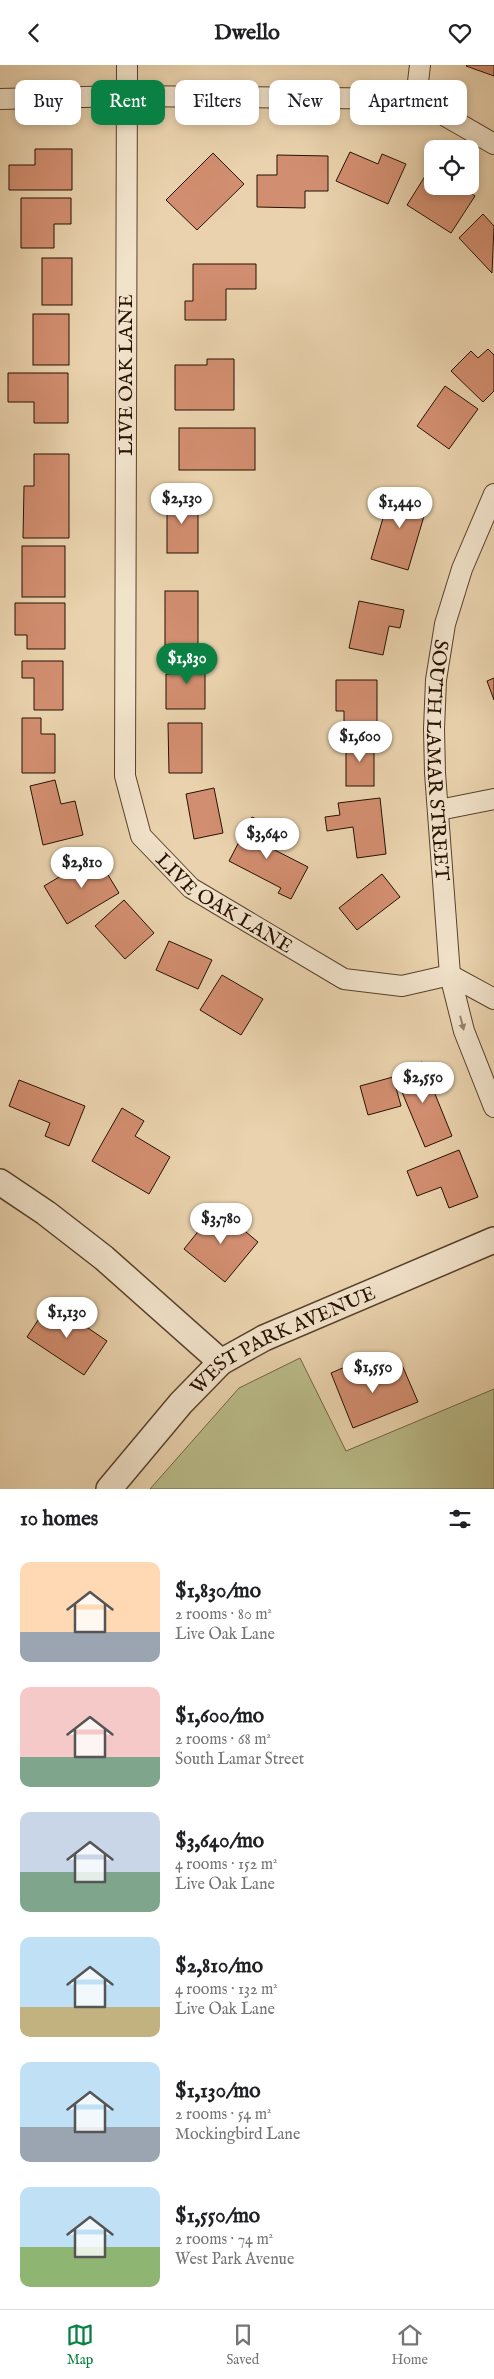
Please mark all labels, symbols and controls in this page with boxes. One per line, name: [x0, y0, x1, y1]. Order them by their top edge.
icon: back: [20, 19, 48, 47]
text: Dwello: [214, 19, 280, 47]
icon: heart: [446, 19, 474, 47]
chip: Buy: [15, 80, 81, 125]
chip: Rent: [91, 80, 165, 125]
chip: Filters: [175, 80, 259, 125]
chip: New: [269, 80, 340, 125]
chip: Apartment: [350, 80, 467, 125]
map controls: [424, 140, 479, 195]
button: locate: [424, 140, 479, 195]
street label: LIVE OAK LANE: [114, 294, 139, 456]
pin: $2,130: [141, 483, 223, 525]
pin: $1,440: [359, 487, 441, 529]
text: $2,130: [162, 489, 202, 509]
text: $1,440: [378, 493, 422, 513]
street label: SOUTH LAMAR STREET: [420, 638, 454, 882]
pin: $1,830: [146, 643, 228, 685]
text: $1,830: [167, 649, 207, 669]
pin: $1,600: [319, 721, 401, 763]
text: $1,600: [339, 727, 381, 747]
pin: $3,640: [226, 817, 308, 860]
text: $3,640: [246, 824, 288, 844]
pin: $2,810: [41, 847, 123, 889]
street label: LIVE OAK LANE: [150, 848, 297, 960]
text: $2,810: [62, 853, 102, 873]
one-way arrow: [458, 1015, 466, 1030]
pin: $2,550: [382, 1061, 464, 1104]
text: $2,550: [403, 1068, 443, 1088]
pin: $3,780: [180, 1203, 262, 1245]
text: $3,780: [201, 1209, 241, 1229]
street label: WEST PARK AVENUE: [185, 1281, 380, 1400]
pin: $1,130: [26, 1297, 108, 1339]
text: $1,130: [48, 1303, 86, 1323]
pin: $1,550: [332, 1351, 414, 1394]
text: $1,550: [354, 1358, 392, 1378]
icon: filters: [446, 1505, 474, 1533]
text: 10 homes: [20, 1506, 98, 1533]
text: $1,830/mo: [175, 1578, 261, 1605]
icon: home: [60, 1582, 120, 1642]
text: 2 rooms · 80 m²: [175, 1605, 272, 1625]
text: Live Oak Lane: [175, 1625, 275, 1645]
text: $1,600/mo: [175, 1703, 264, 1730]
icon: home: [60, 1707, 120, 1767]
text: 2 rooms · 68 m²: [175, 1730, 271, 1750]
text: South Lamar Street: [175, 1750, 304, 1770]
text: $3,640/mo: [175, 1828, 264, 1855]
icon: home: [60, 1832, 120, 1892]
text: 4 rooms · 152 m²: [175, 1855, 277, 1875]
text: Live Oak Lane: [175, 1875, 275, 1895]
text: $2,810/mo: [175, 1953, 263, 1980]
icon: home: [60, 1957, 120, 2017]
text: 4 rooms · 132 m²: [175, 1980, 278, 2000]
text: Live Oak Lane: [175, 2000, 275, 2020]
text: $1,130/mo: [175, 2078, 261, 2105]
icon: home: [60, 2082, 120, 2142]
text: 2 rooms · 54 m²: [175, 2105, 272, 2125]
text: Mockingbird Lane: [175, 2125, 300, 2145]
text: $1,550/mo: [175, 2203, 260, 2230]
icon: home: [60, 2207, 120, 2267]
text: 2 rooms · 74 m²: [175, 2230, 273, 2250]
text: West Park Avenue: [175, 2250, 294, 2270]
tab: Map: [66, 2321, 94, 2369]
tab: Saved: [226, 2321, 259, 2369]
tab: Home: [391, 2321, 428, 2369]

